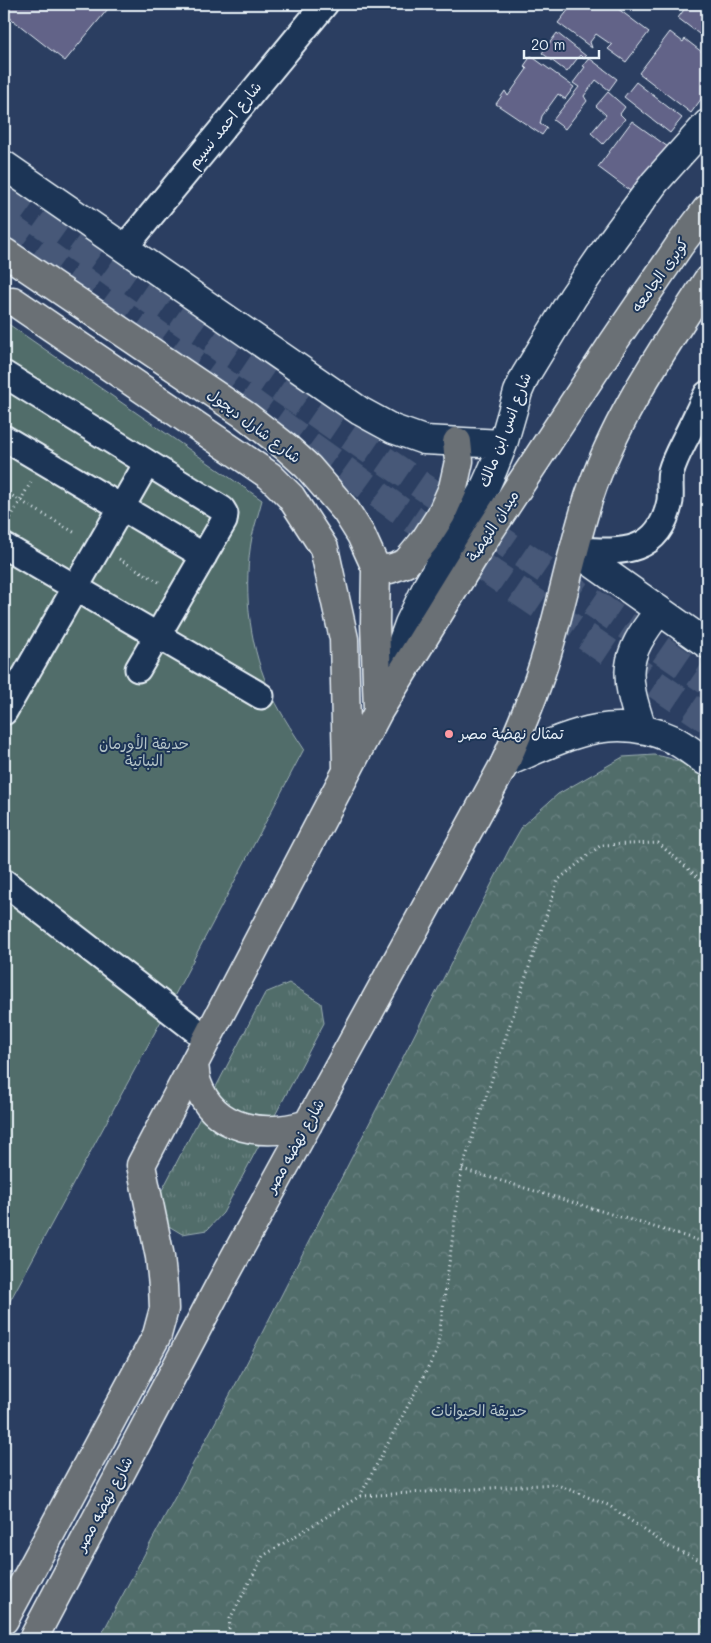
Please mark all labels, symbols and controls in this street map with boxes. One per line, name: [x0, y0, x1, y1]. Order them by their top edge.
scale bar: [524, 28, 598, 60]
text: 20 m: [531, 34, 565, 54]
street label: شارع احمد نسيم: [183, 77, 268, 174]
street label: كوبرى الجامعه: [626, 233, 693, 316]
street label: شارع انس ابن مالك: [473, 369, 536, 490]
street label: شارع شارل ديجول: [203, 384, 305, 468]
street label: ميدان النهضة: [462, 486, 523, 565]
place label: تمثال نهضة مصر: [457, 723, 564, 743]
marker: تمثال نهضة مصر: [443, 728, 455, 740]
park label: حديقة الأورمان النباتية: [99, 733, 189, 770]
street label: شارع نهضه مصر: [259, 1095, 329, 1198]
park label: حديقة الحيوانات: [431, 1400, 527, 1420]
street label: شارع نهضه مصر: [69, 1453, 137, 1557]

